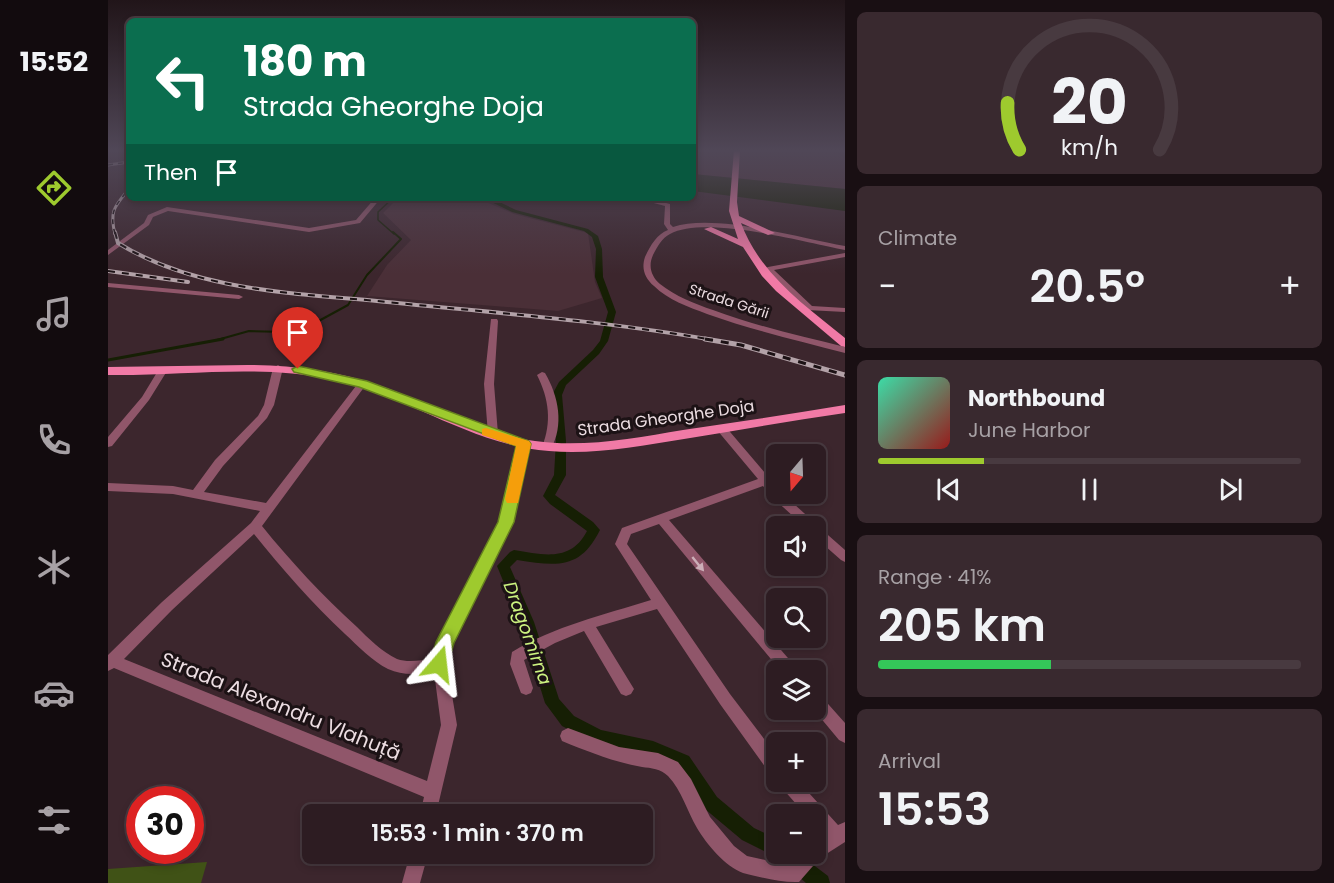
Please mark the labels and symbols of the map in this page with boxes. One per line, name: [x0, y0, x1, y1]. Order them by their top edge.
street label: Strada Gării: [686, 279, 772, 323]
pin: [272, 307, 323, 369]
street label: Strada Gheorghe Doja: [576, 394, 756, 442]
north arrow: [766, 444, 826, 504]
one-way arrow: [691, 556, 704, 572]
water label: Dragomirna: [498, 578, 558, 688]
position arrow: [407, 632, 471, 696]
street label: Strada Alexandru Vlahuță: [157, 645, 405, 767]
speed limit sign: 30: [126, 786, 204, 864]

